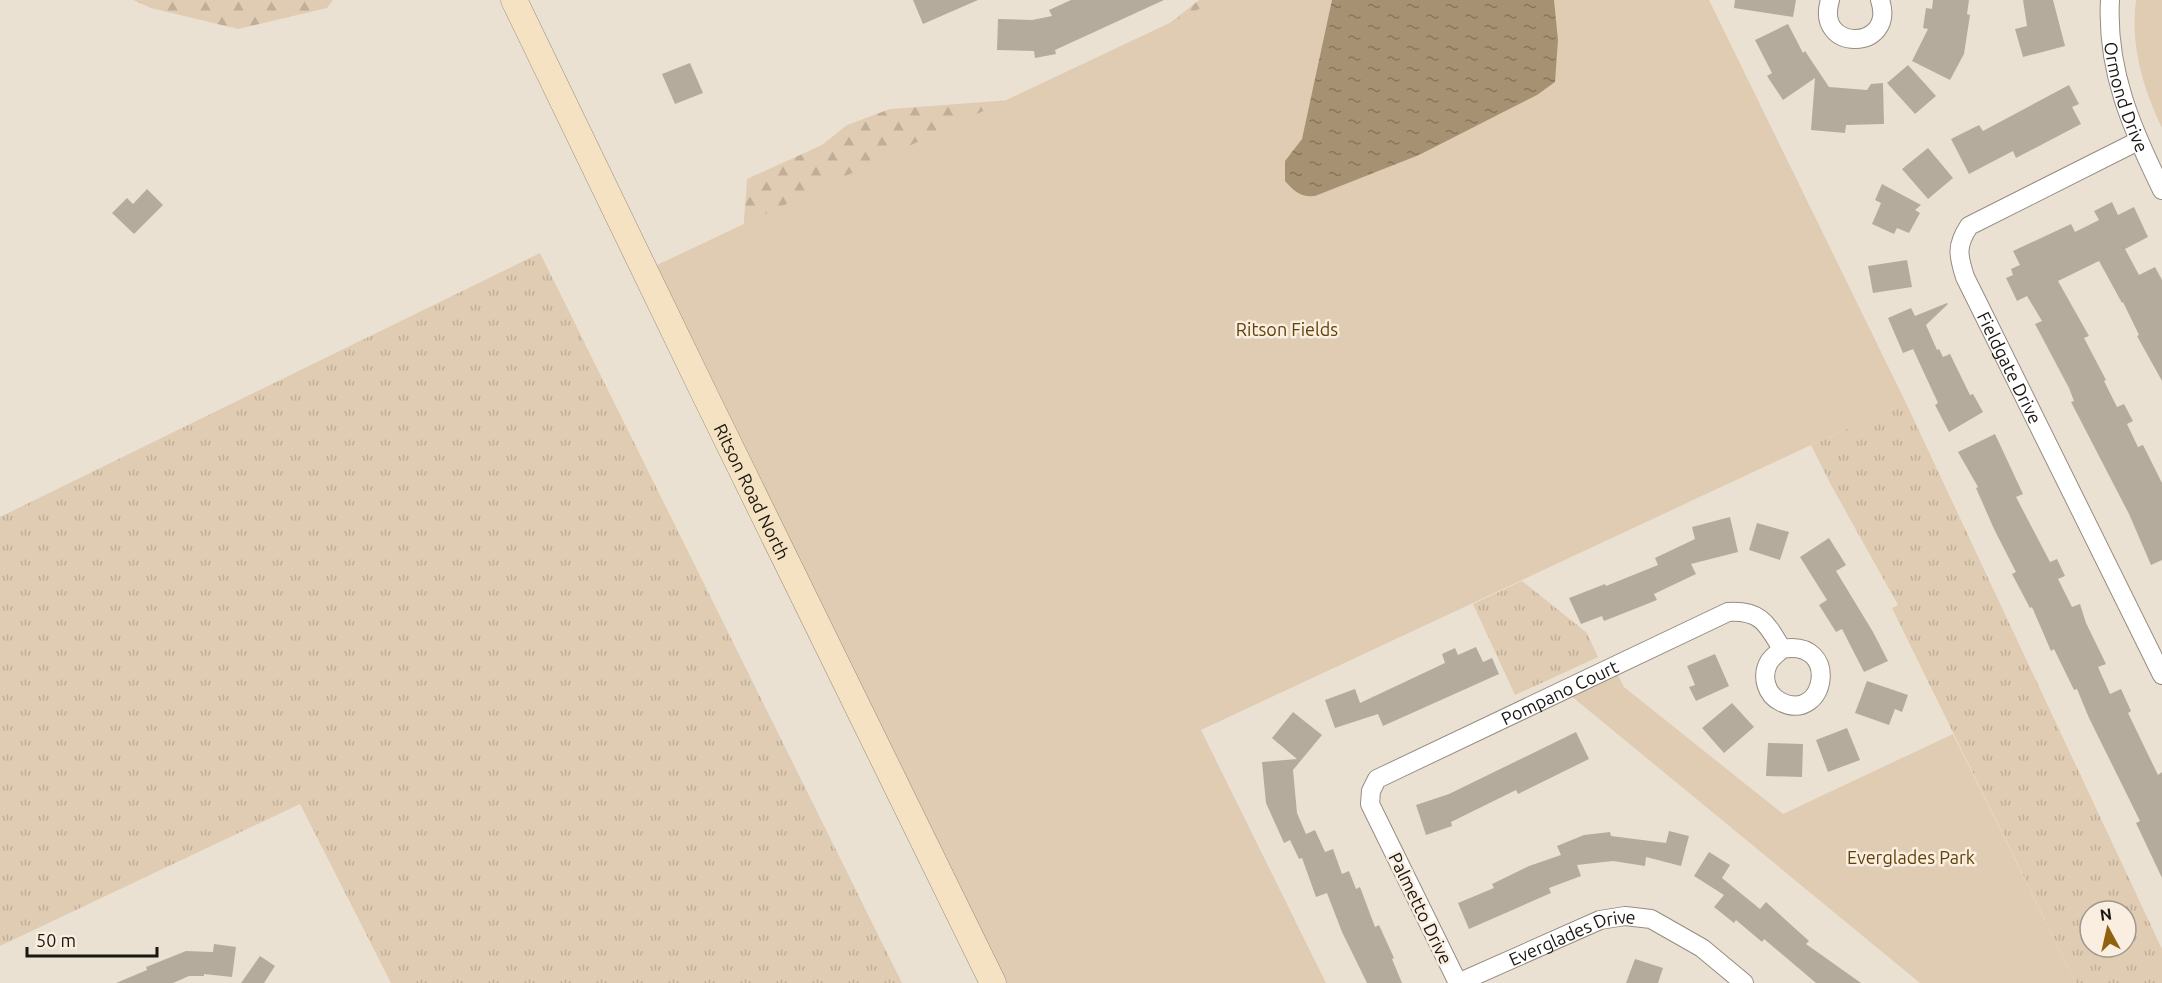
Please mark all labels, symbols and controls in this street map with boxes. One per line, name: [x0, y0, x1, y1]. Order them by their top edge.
street label: Ormond Drive: [2101, 40, 2153, 155]
street label: Fieldgate Drive: [1974, 308, 2046, 427]
park label: Ritson Fields: [1236, 319, 1338, 339]
street label: Ritson Road North: [710, 420, 794, 562]
street label: Pompano Court: [1498, 656, 1621, 729]
park label: Everglades Park: [1847, 847, 1975, 867]
street label: Palmetto Drive: [1385, 849, 1457, 967]
north arrow: [2078, 899, 2138, 959]
text: N: [2099, 904, 2113, 924]
street label: Everglades Drive: [1506, 906, 1637, 969]
scale bar: [27, 920, 158, 958]
text: 50 m: [36, 930, 76, 950]

